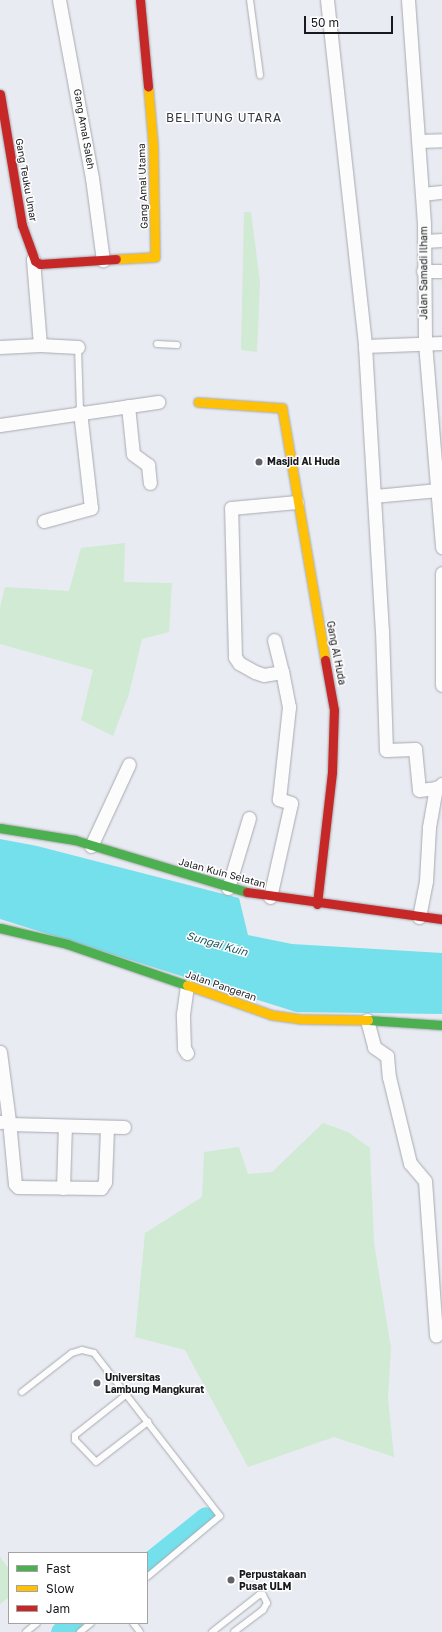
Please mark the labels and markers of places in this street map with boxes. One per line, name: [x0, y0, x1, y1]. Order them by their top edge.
place label: Masjid Al Huda: [267, 456, 340, 468]
marker: Masjid Al Huda: [254, 457, 264, 467]
place label: Universitas Lambung Mangkurat: [105, 1371, 204, 1394]
marker: Universitas Lambung Mangkurat: [92, 1378, 102, 1388]
place label: Perpustakaan Pusat ULM: [239, 1568, 306, 1592]
marker: Perpustakaan Pusat ULM: [226, 1575, 236, 1585]

